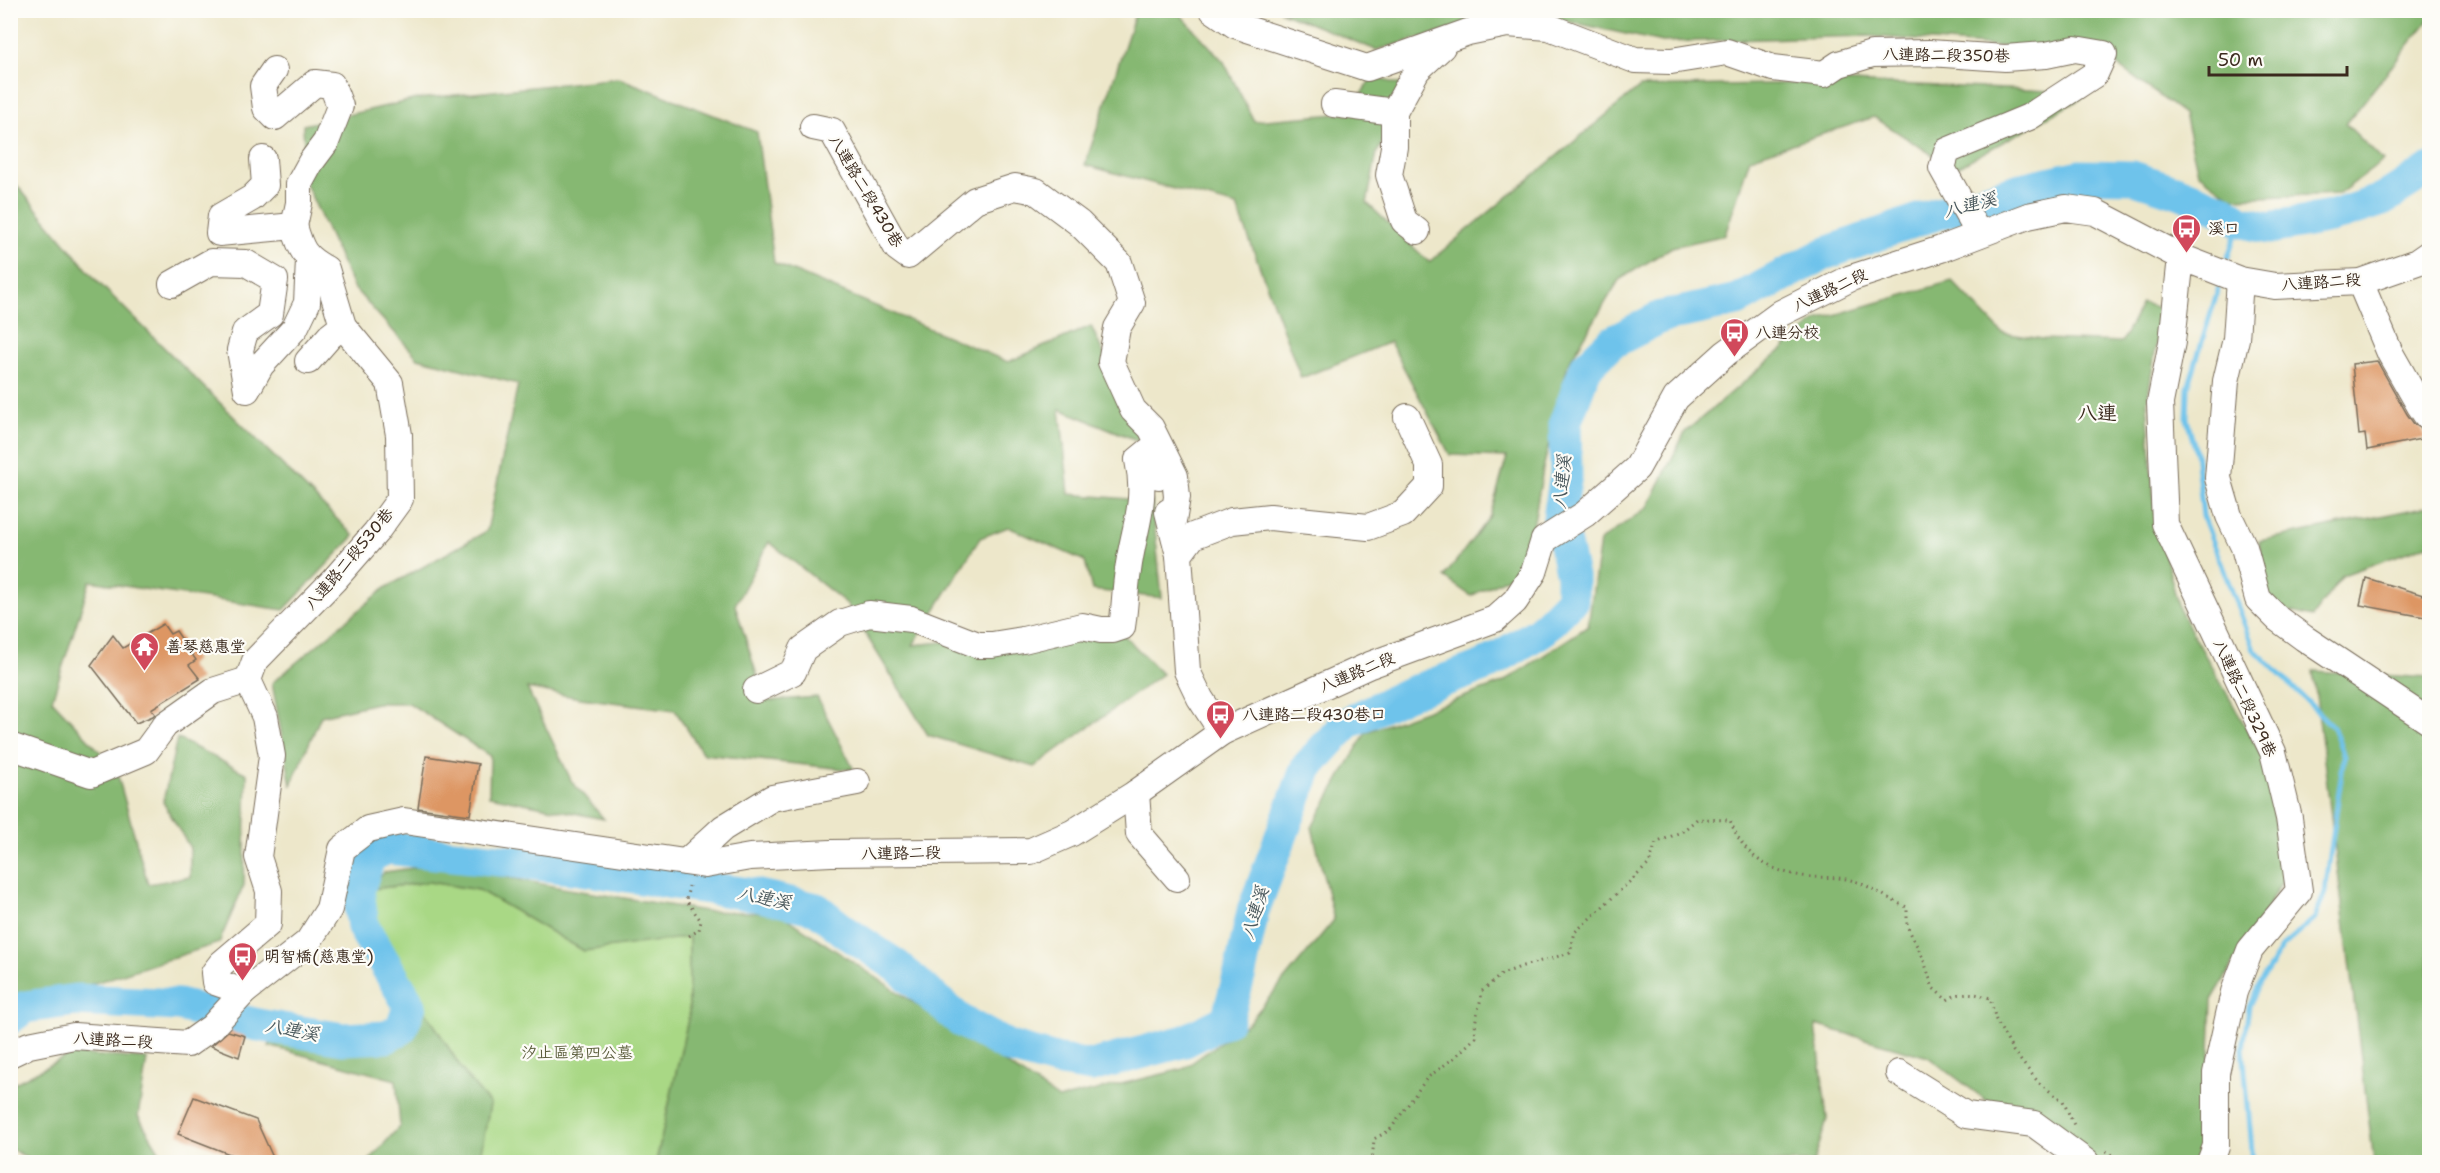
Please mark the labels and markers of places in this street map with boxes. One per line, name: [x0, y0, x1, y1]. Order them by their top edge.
bus stop icon: 溪口: [2171, 212, 2203, 254]
place label: 溪口: [2208, 218, 2240, 239]
bus stop icon: 八連分校: [1718, 316, 1750, 358]
place label: 八連分校: [1755, 322, 1819, 343]
temple icon: 善琴慈惠堂: [129, 630, 161, 672]
place label: 善琴慈惠堂: [166, 636, 246, 657]
bus stop icon: 八連路二段430巷口: [1205, 698, 1237, 740]
place label: 八連路二段430巷口: [1242, 704, 1386, 725]
bus stop icon: 明智橋(慈惠堂): [227, 940, 259, 982]
place label: 明智橋(慈惠堂): [264, 946, 374, 967]

